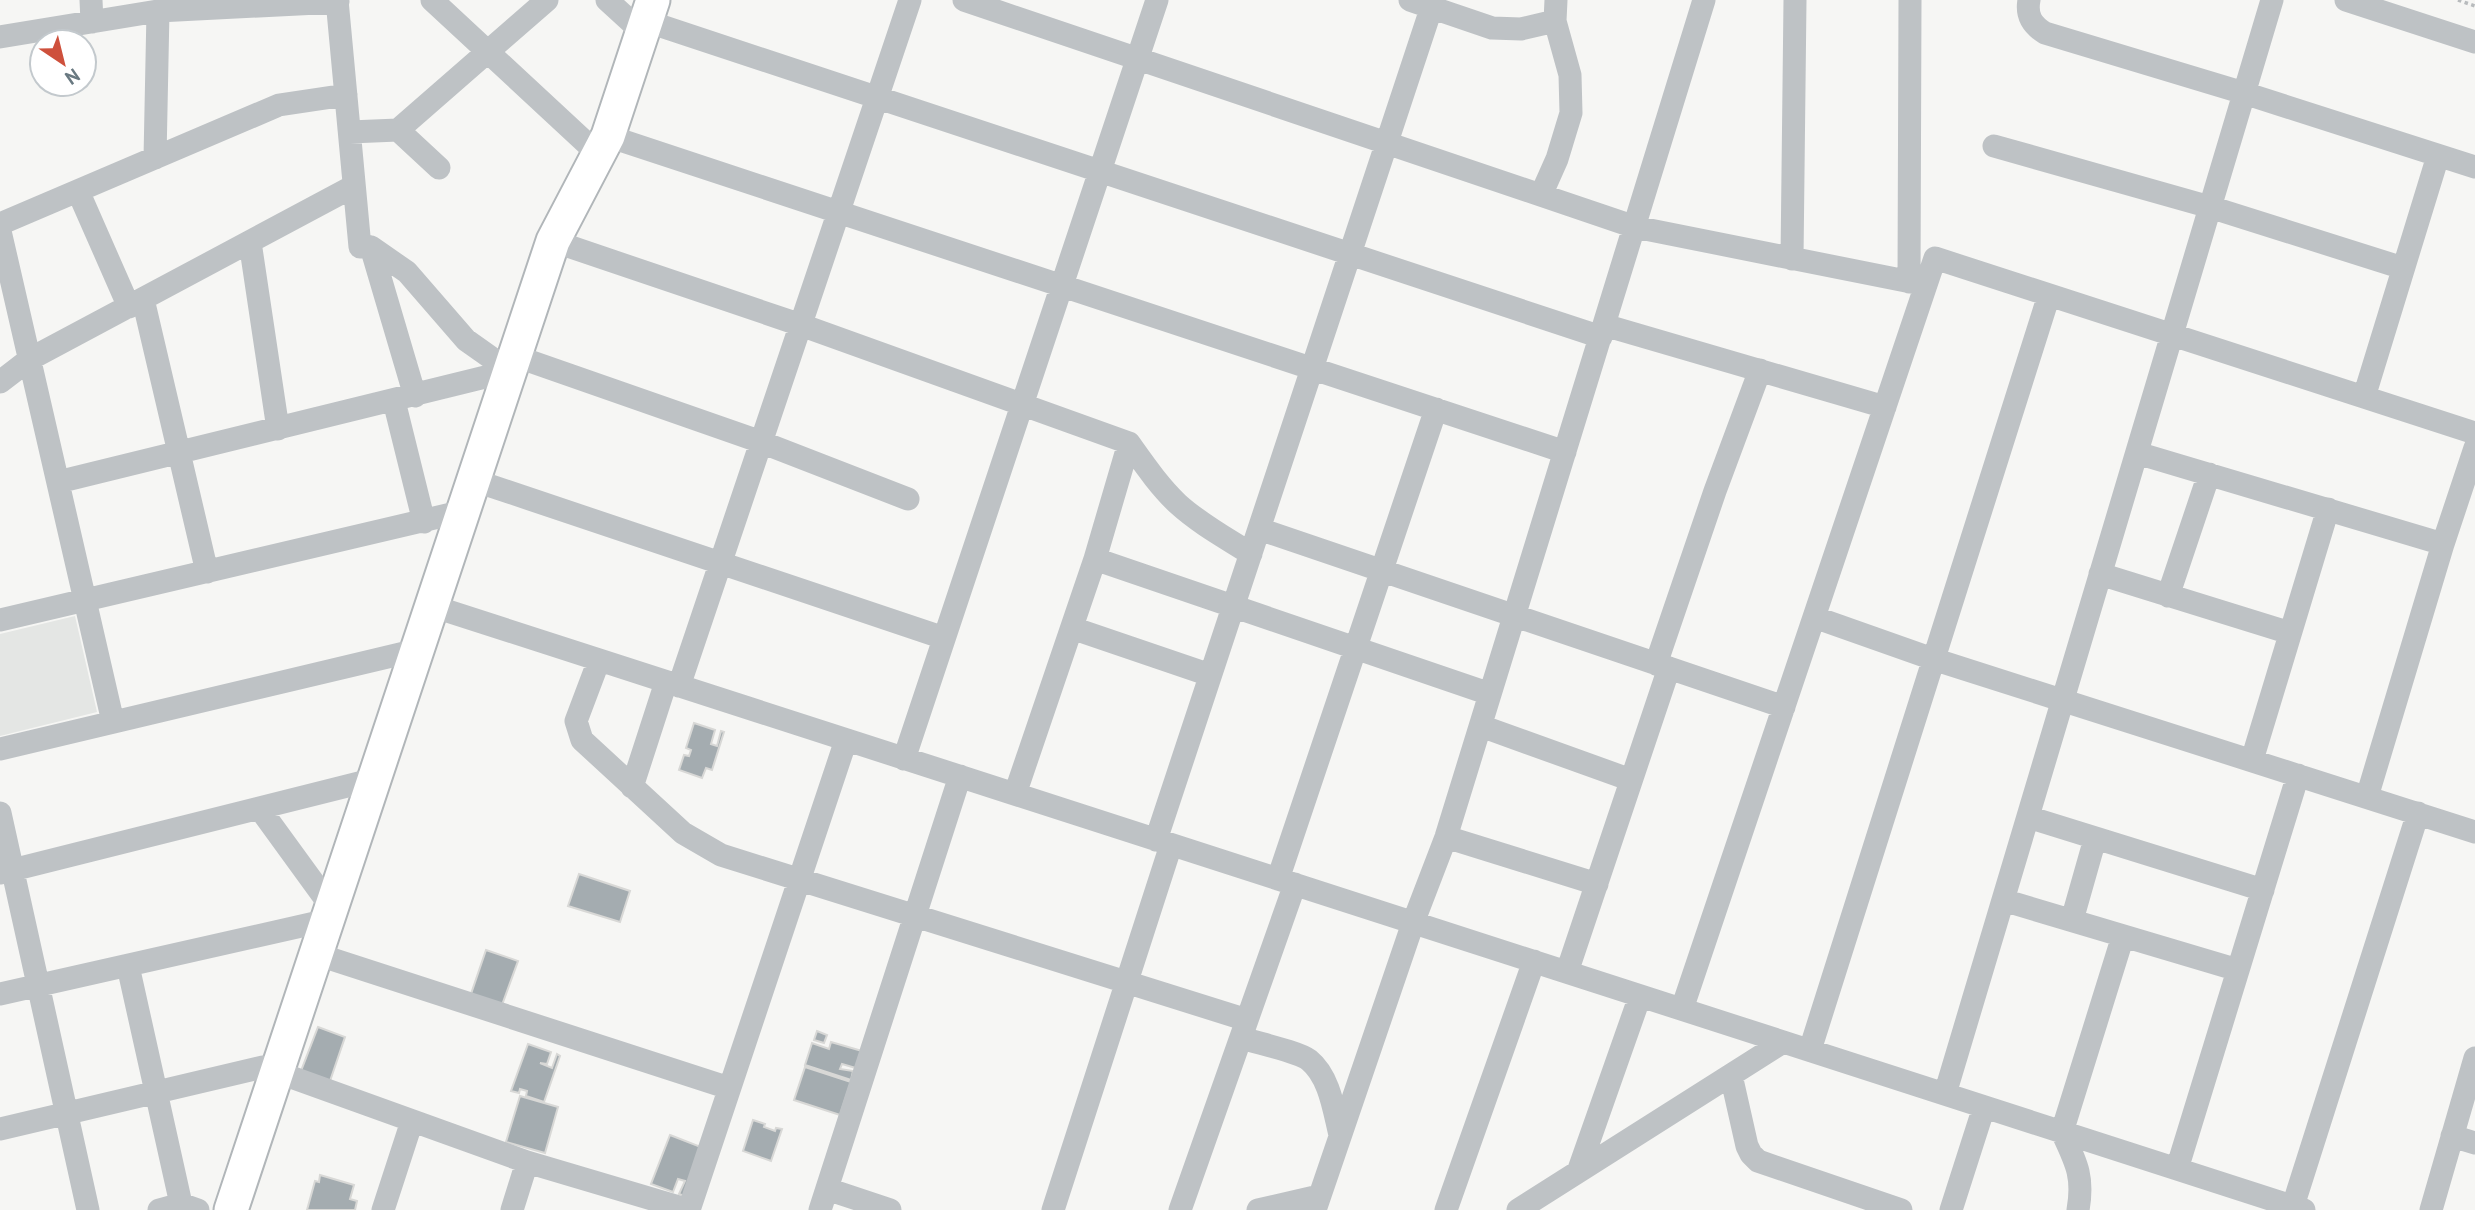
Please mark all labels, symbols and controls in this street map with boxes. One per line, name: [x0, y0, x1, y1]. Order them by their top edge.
north arrow: [28, 28, 98, 98]
text: N: [61, 64, 85, 90]

